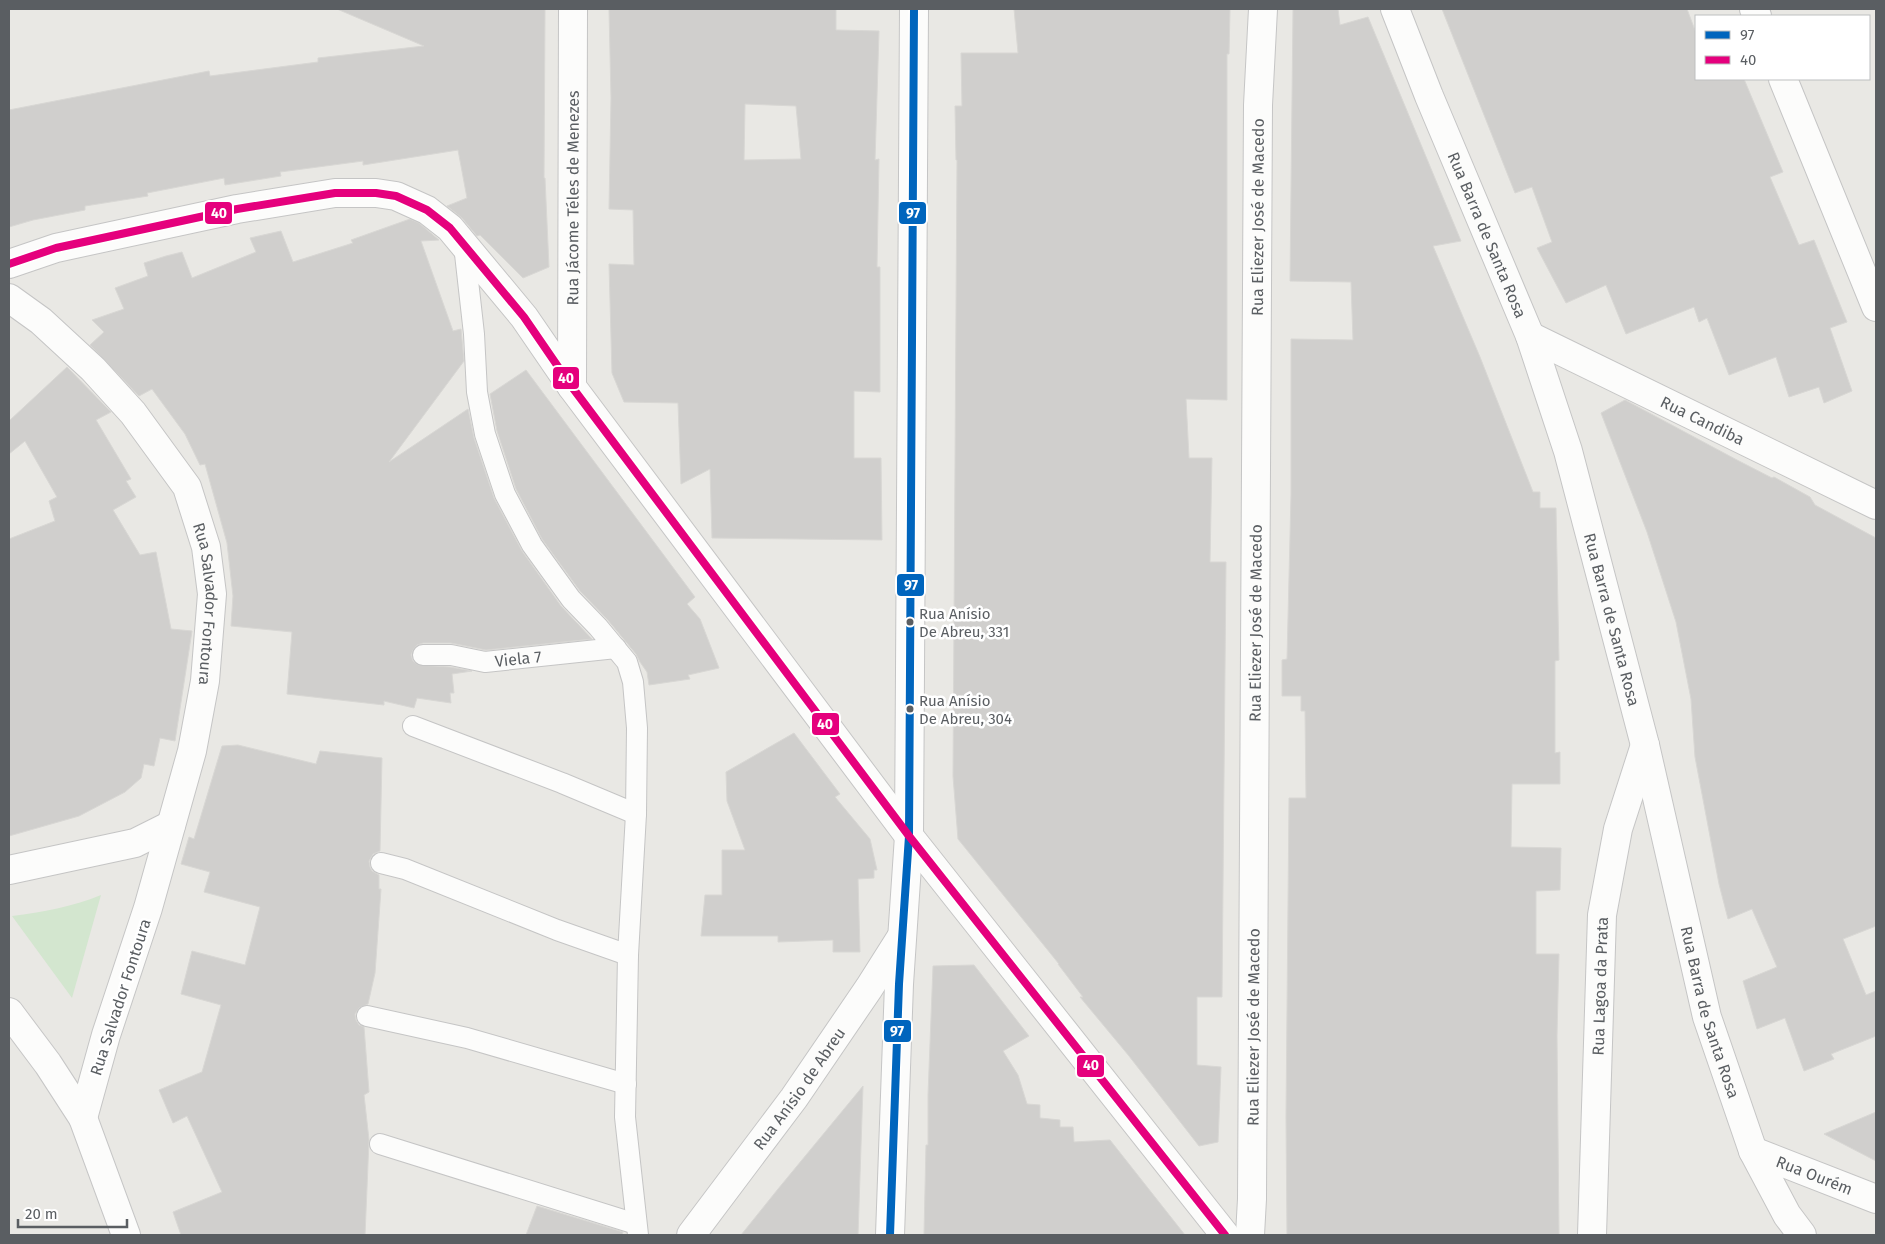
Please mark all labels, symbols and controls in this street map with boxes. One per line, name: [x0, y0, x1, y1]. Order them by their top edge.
legend: [1695, 15, 1870, 80]
text: 97: [1740, 26, 1755, 44]
text: 40: [1740, 51, 1756, 69]
street label: Rua Jácome Téles de Menezes: [563, 90, 583, 306]
street label: Rua Eliezer José de Macedo: [1248, 118, 1268, 316]
street label: Rua Barra de Santa Rosa: [1444, 149, 1530, 321]
line badge: 40: [204, 201, 233, 225]
line badge: 97: [898, 201, 927, 225]
text: 40: [211, 205, 227, 222]
text: 97: [906, 205, 921, 222]
line badge: 40: [552, 366, 580, 390]
text: 40: [558, 370, 574, 387]
street label: Rua Candiba: [1657, 392, 1747, 449]
street label: Rua Salvador Fontoura: [189, 520, 221, 686]
street label: Rua Eliezer José de Macedo: [1246, 524, 1266, 722]
street label: Rua Barra de Santa Rosa: [1580, 531, 1643, 708]
line badge: 97: [896, 573, 925, 597]
text: 97: [904, 577, 919, 594]
place label: Rua Anísio De Abreu, 331: [919, 605, 1009, 641]
marker: Rua Anísio De Abreu, 331: [905, 617, 915, 627]
street label: Viela 7: [494, 647, 542, 671]
place label: Rua Anísio De Abreu, 304: [919, 692, 1012, 728]
marker: Rua Anísio De Abreu, 304: [905, 704, 915, 714]
line badge: 40: [811, 712, 840, 736]
text: 40: [817, 716, 833, 733]
street label: Rua Salvador Fontoura: [86, 916, 155, 1078]
street label: Rua Lagoa da Prata: [1589, 916, 1612, 1056]
street label: Rua Barra de Santa Rosa: [1677, 924, 1743, 1101]
street label: Rua Eliezer José de Macedo: [1243, 928, 1263, 1126]
line badge: 97: [883, 1019, 912, 1043]
text: 97: [890, 1023, 905, 1040]
street label: Rua Anísio de Abreu: [749, 1024, 849, 1154]
line badge: 40: [1076, 1054, 1105, 1078]
text: 40: [1083, 1057, 1099, 1074]
street label: Rua Ourém: [1773, 1152, 1855, 1199]
scale bar: [18, 1196, 126, 1228]
text: 20 m: [25, 1205, 58, 1223]

